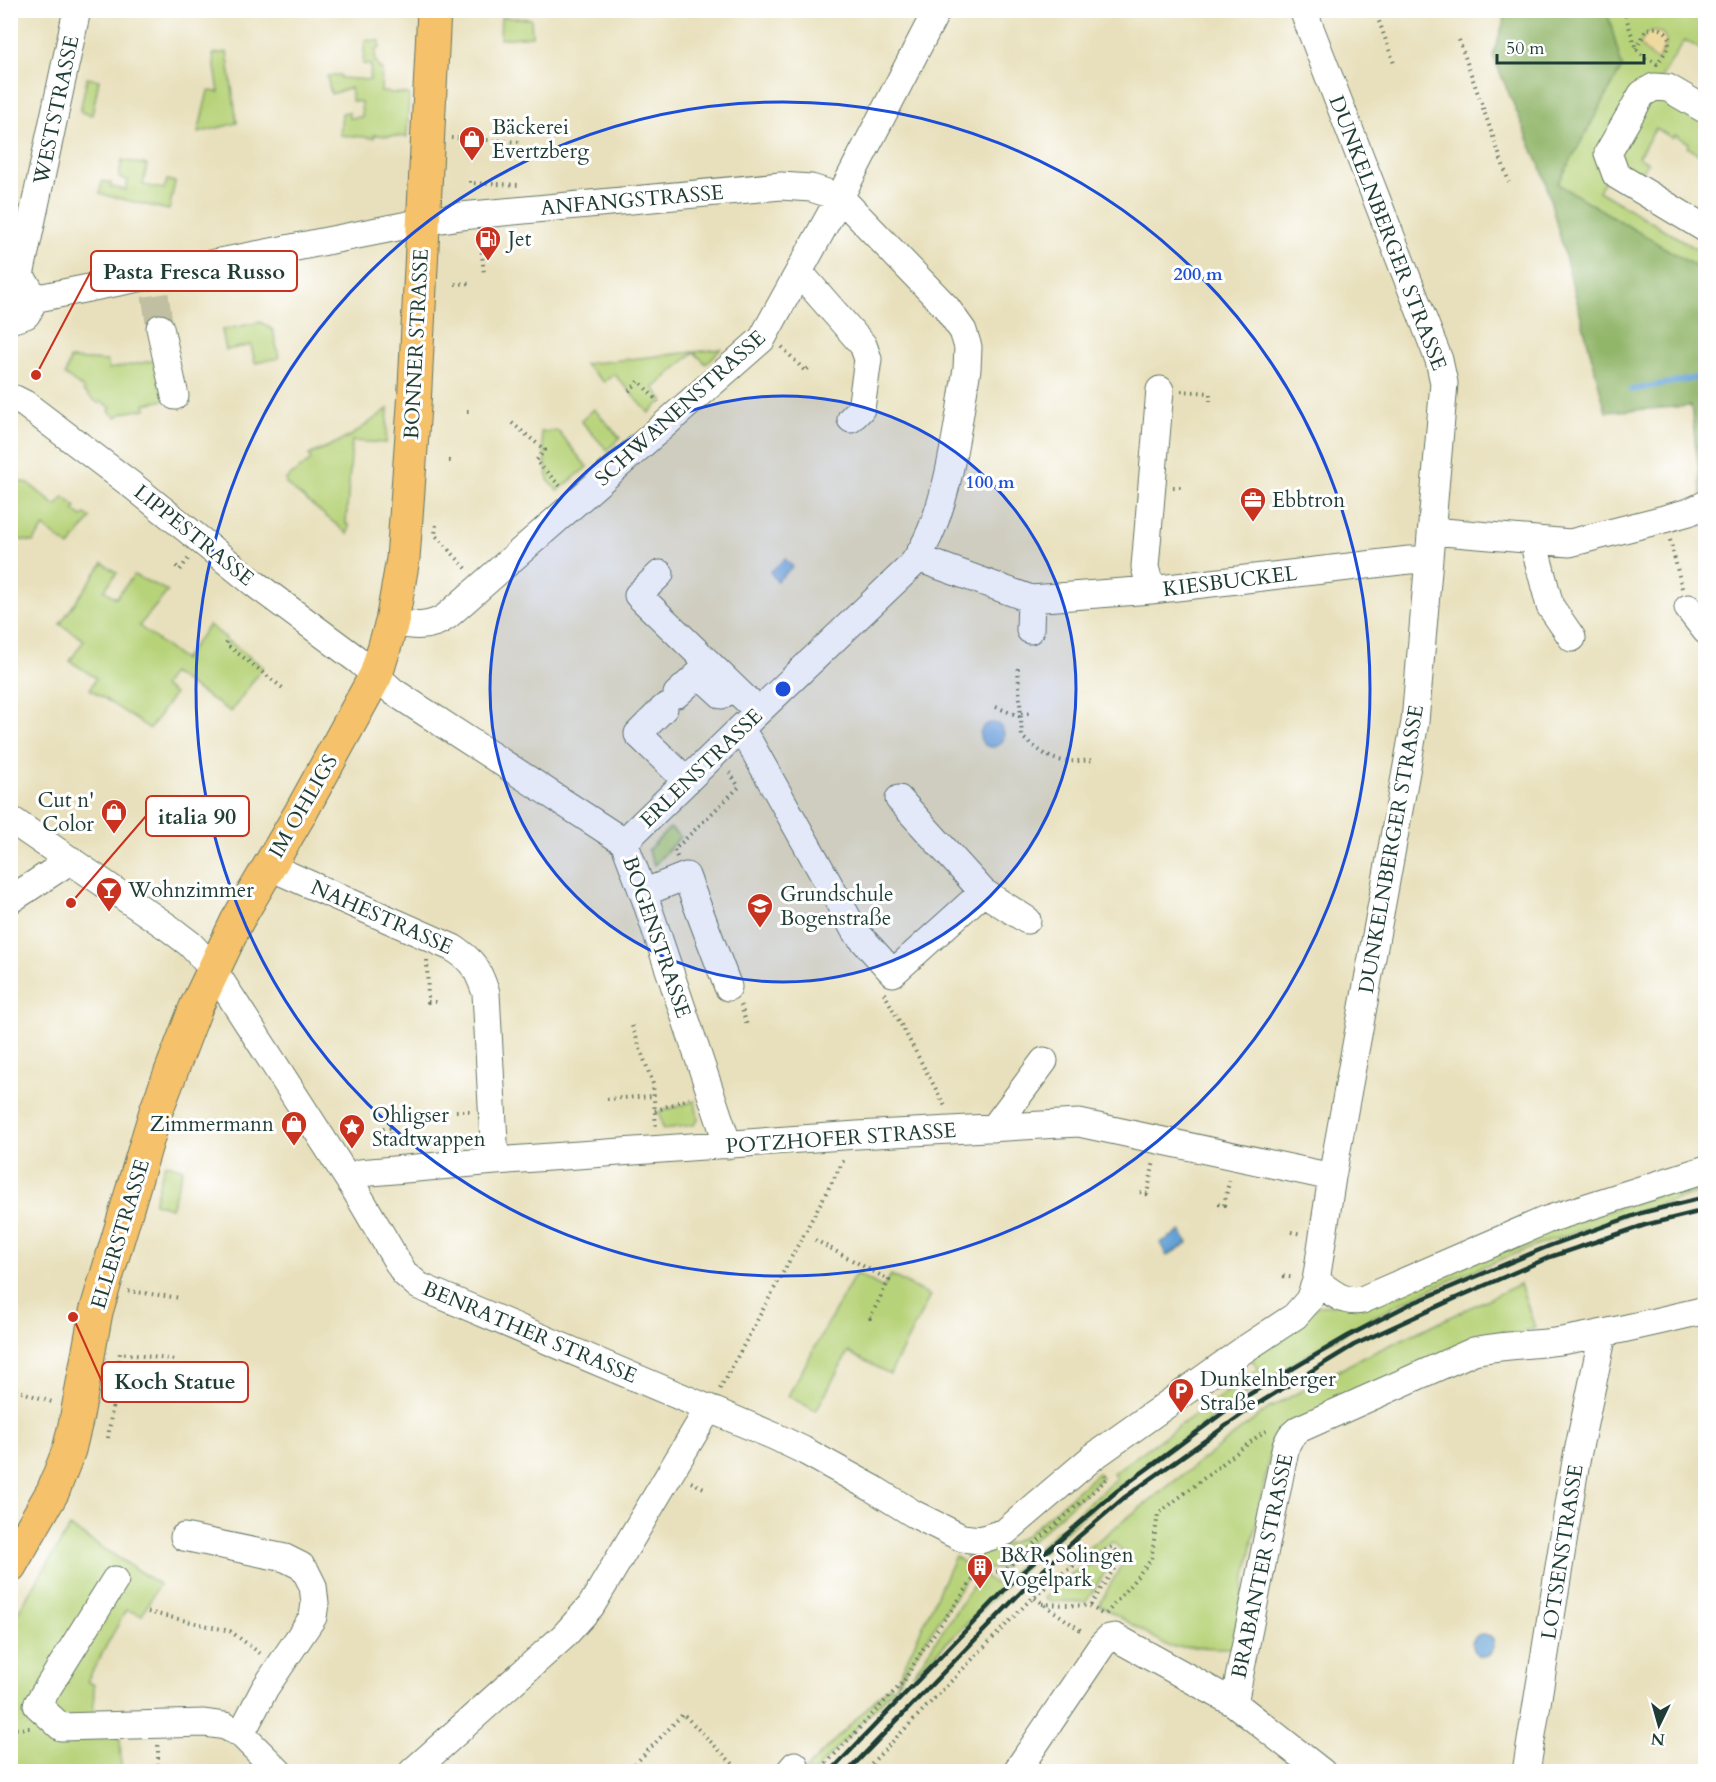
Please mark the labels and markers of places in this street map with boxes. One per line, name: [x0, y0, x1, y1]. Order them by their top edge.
place label: Bäckerei Evertzberg: [492, 113, 589, 166]
shop icon: Bäckerei Evertzberg: [457, 124, 487, 162]
fuel station icon: Jet: [473, 224, 503, 262]
place label: Jet: [505, 225, 532, 254]
callout: Pasta Fresca Russo: [91, 251, 297, 291]
office icon: Ebbtron: [1238, 485, 1268, 523]
place label: Ebbtron: [1272, 486, 1345, 515]
centre of rings: [773, 679, 793, 699]
place label: Cut n' Color: [37, 786, 94, 839]
callout: italia 90: [146, 796, 249, 836]
shop icon: Cut n' Color: [99, 797, 129, 835]
bar icon: Wohnzimmer: [94, 875, 124, 913]
place label: Wohnzimmer: [127, 876, 254, 905]
place label: Grundschule Bogenstraße: [780, 880, 893, 933]
school or university icon: Grundschule Bogenstraße: [745, 891, 775, 929]
place label: Ohligser Stadtwappen: [372, 1101, 486, 1154]
shop icon: Zimmermann: [279, 1109, 309, 1147]
place label: Zimmermann: [150, 1110, 274, 1139]
place icon: Ohligser Stadtwappen: [337, 1112, 367, 1150]
callout: Koch Statue: [102, 1362, 248, 1402]
place label: Dunkelnberger Straße: [1200, 1365, 1336, 1418]
parking icon: Dunkelnberger Straße: [1166, 1376, 1196, 1414]
place label: B&R, Solingen Vogelpark: [1000, 1541, 1134, 1594]
building icon: B&R, Solingen Vogelpark: [965, 1552, 995, 1590]

